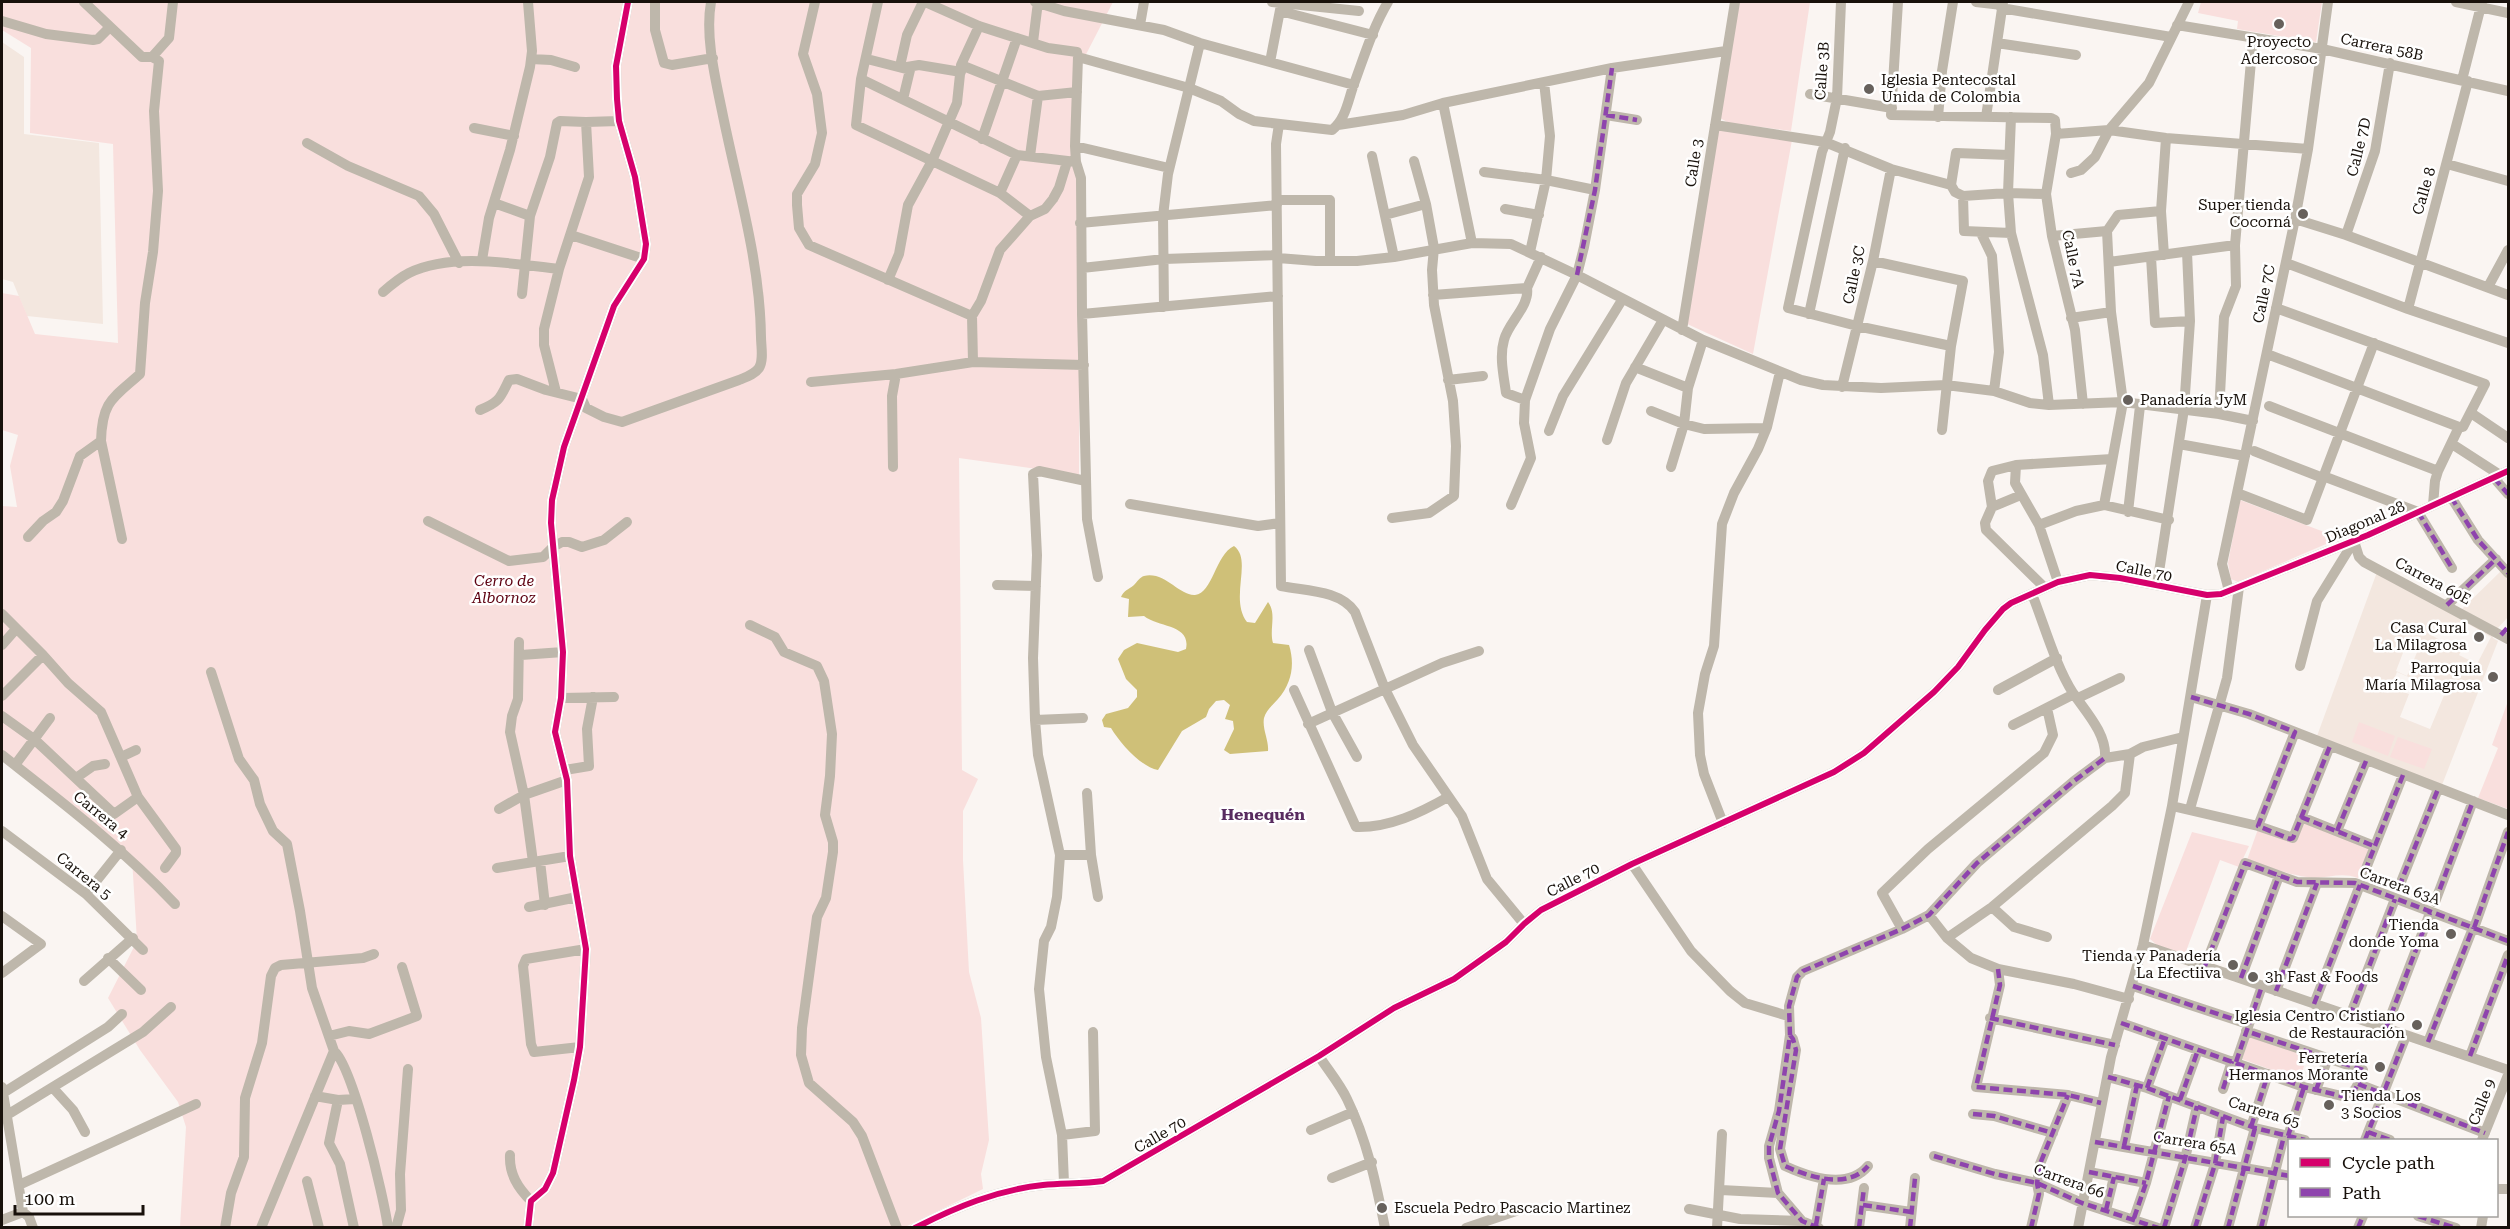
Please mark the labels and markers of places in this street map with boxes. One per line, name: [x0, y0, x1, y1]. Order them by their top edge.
marker: Proyecto Adercosoc: [2272, 17, 2286, 31]
place label: Proyecto Adercosoc: [2241, 33, 2317, 68]
place label: Iglesia Pentecostal Unida de Colombia: [1881, 71, 2020, 106]
marker: Iglesia Pentecostal Unida de Colombia: [1862, 82, 1876, 96]
place label: Super tienda Cocorná: [2198, 196, 2291, 231]
marker: Super tienda Cocorná: [2296, 207, 2310, 221]
place label: Panadería JyM: [2140, 391, 2247, 409]
marker: Panadería JyM: [2121, 393, 2135, 407]
place label: Casa Cural La Milagrosa: [2375, 619, 2467, 654]
marker: Casa Cural La Milagrosa: [2472, 630, 2486, 644]
place label: Parroquia María Milagrosa: [2365, 659, 2481, 694]
marker: Parroquia María Milagrosa: [2486, 670, 2500, 684]
place label: Tienda donde Yoma: [2349, 916, 2439, 951]
marker: Tienda donde Yoma: [2444, 927, 2458, 941]
place label: Tienda y Panadería La Efectiiva: [2082, 947, 2221, 982]
marker: Tienda y Panadería La Efectiiva: [2226, 958, 2240, 972]
place label: 3h Fast & Foods: [2265, 968, 2378, 986]
marker: 3h Fast & Foods: [2246, 970, 2260, 984]
place label: Iglesia Centro Cristiano de Restauración: [2234, 1007, 2405, 1042]
marker: Iglesia Centro Cristiano de Restauración: [2410, 1018, 2424, 1032]
place label: Ferretería Hermanos Morante: [2229, 1049, 2368, 1084]
marker: Ferretería Hermanos Morante: [2373, 1060, 2387, 1074]
place label: Tienda Los 3 Socios: [2341, 1087, 2421, 1122]
marker: Tienda Los 3 Socios: [2322, 1098, 2336, 1112]
place label: Escuela Pedro Pascacio Martinez: [1394, 1199, 1630, 1217]
marker: Escuela Pedro Pascacio Martinez: [1375, 1201, 1389, 1215]

